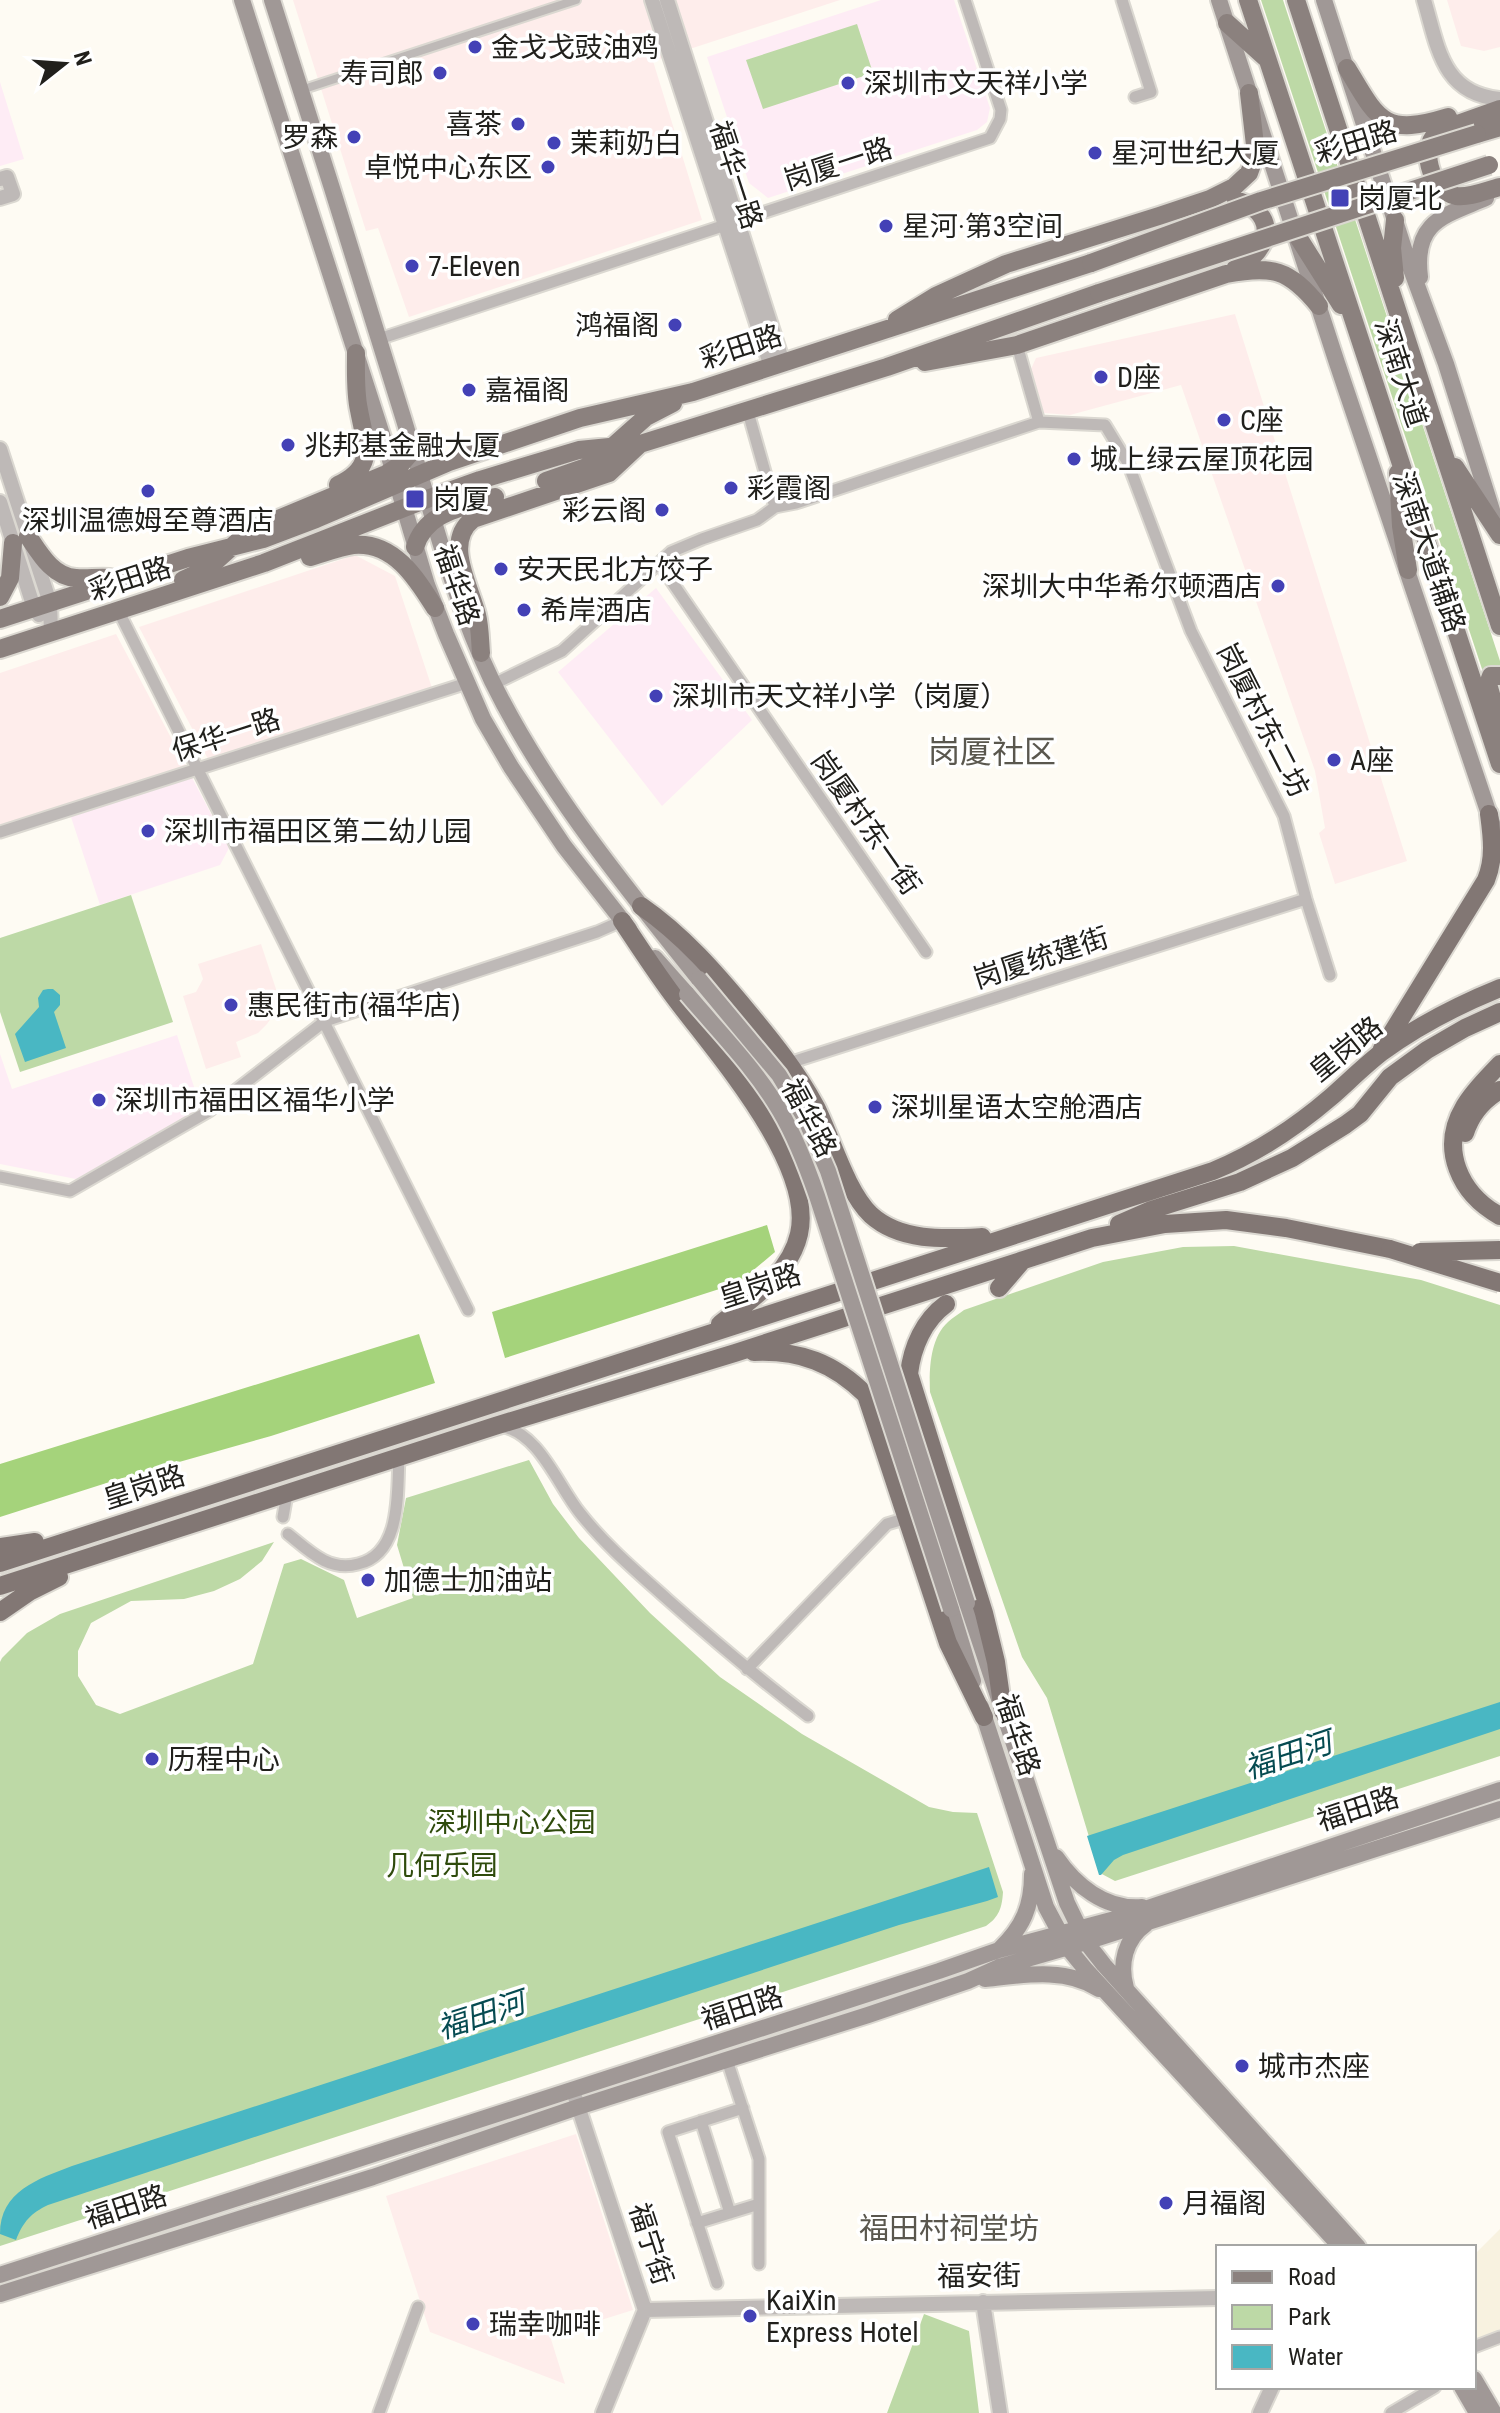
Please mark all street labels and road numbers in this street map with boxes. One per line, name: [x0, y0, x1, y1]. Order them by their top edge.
street label: 彩田路: [1311, 114, 1401, 170]
street label: 福华一路: [703, 117, 769, 233]
street label: 岗厦一路: [780, 131, 896, 197]
street label: 深南大道: [1368, 315, 1434, 431]
street label: 彩田路: [696, 318, 786, 376]
street label: 深南大道辅路: [1386, 467, 1472, 637]
street label: 福华路: [428, 540, 486, 630]
street label: 彩田路: [85, 550, 175, 608]
street label: 岗厦村东二坊: [1210, 638, 1316, 802]
street label: 保华一路: [168, 702, 284, 768]
street label: 岗厦村东一街: [804, 745, 928, 901]
street label: 岗厦统建街: [969, 921, 1113, 995]
street label: 皇岗路: [1303, 1010, 1389, 1088]
street label: 福华路: [775, 1073, 843, 1163]
street label: 皇岗路: [715, 1257, 805, 1315]
street label: 皇岗路: [99, 1458, 189, 1516]
street label: 福华路: [989, 1690, 1047, 1780]
street label: 福田路: [1313, 1780, 1403, 1838]
street label: 福田路: [697, 1979, 787, 2037]
street label: 福田路: [81, 2178, 171, 2236]
street label: 福宁街: [622, 2199, 680, 2289]
street label: 福安街: [937, 2259, 1021, 2293]

